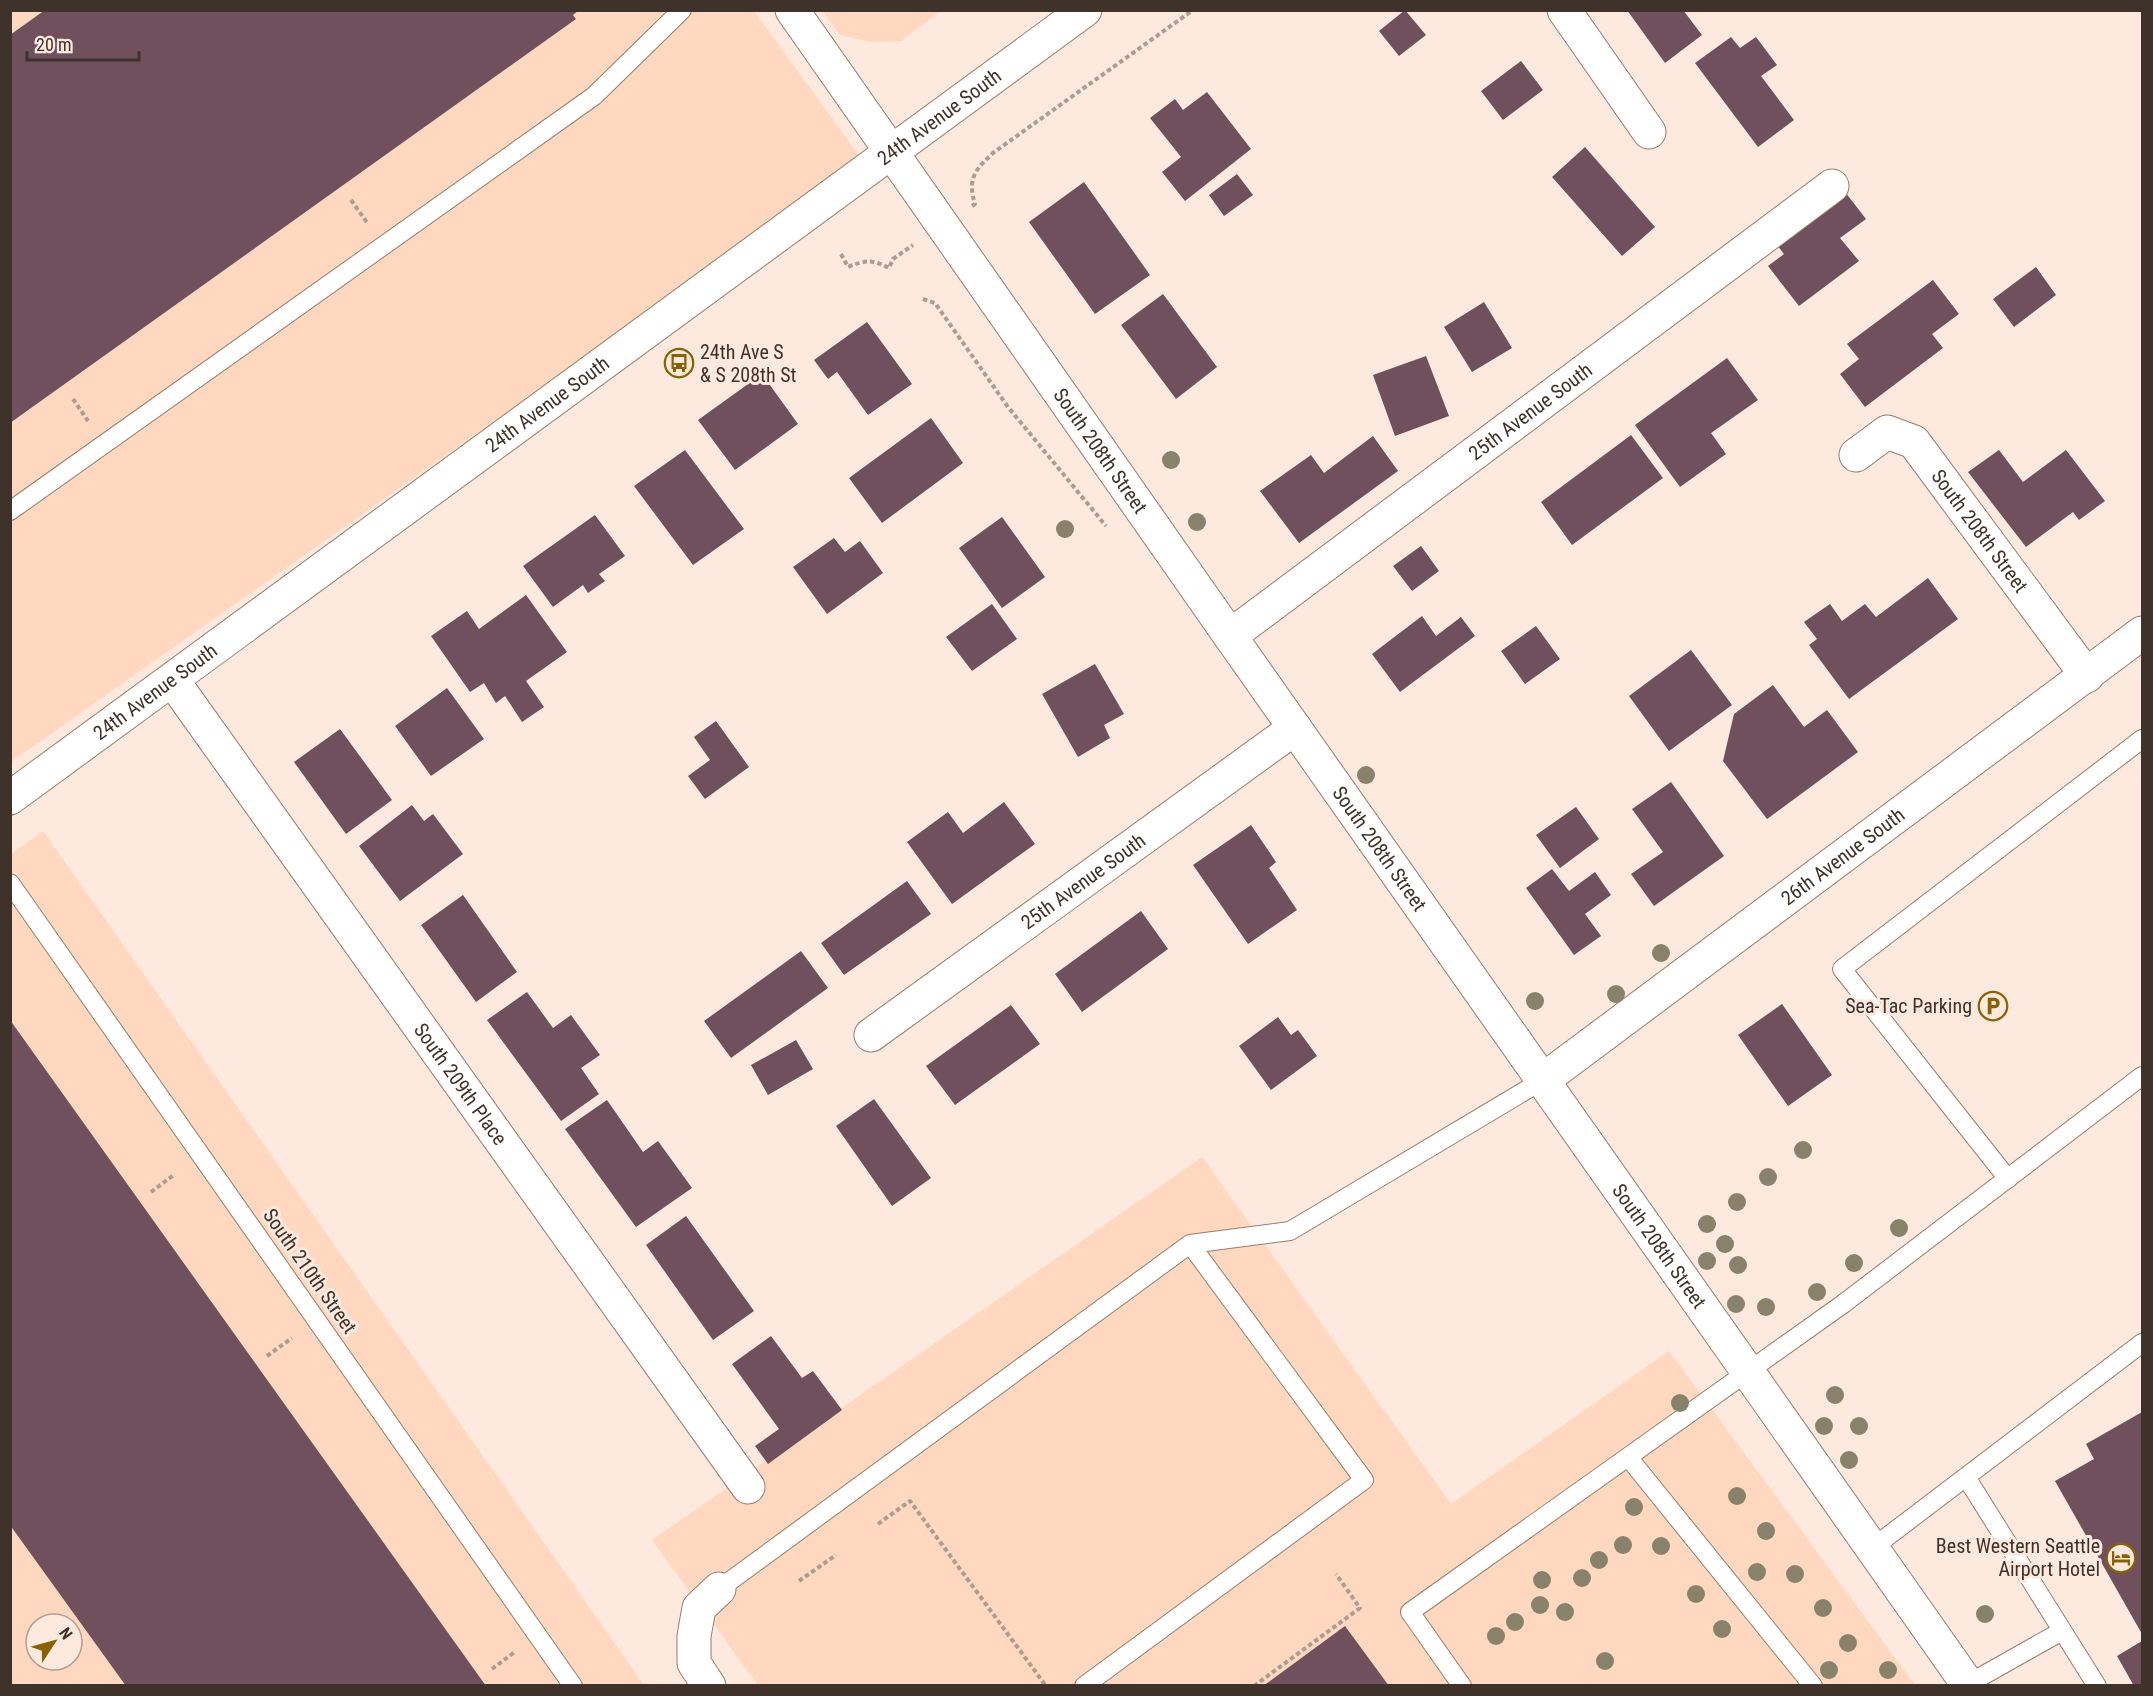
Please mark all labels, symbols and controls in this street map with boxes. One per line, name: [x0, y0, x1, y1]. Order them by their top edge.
scale bar: [27, 24, 140, 62]
text: 20 m: [36, 34, 71, 55]
street label: 24th Avenue South: [872, 64, 1006, 170]
place label: 24th Ave S & S 208th St: [700, 340, 797, 387]
bus stop icon: 24th Ave S & S 208th St: [663, 347, 695, 379]
street label: 24th Avenue South: [480, 351, 614, 458]
street label: 25th Avenue South: [1464, 358, 1597, 465]
street label: South 208th Street: [1048, 384, 1152, 518]
street label: South 208th Street: [1926, 465, 2033, 597]
street label: 24th Avenue South: [88, 638, 222, 745]
street label: South 208th Street: [1328, 782, 1432, 916]
street label: 26th Avenue South: [1776, 803, 1909, 910]
street label: 25th Avenue South: [1016, 828, 1150, 934]
parking icon: Sea-Tac Parking: [1977, 990, 2009, 1022]
place label: Sea-Tac Parking: [1845, 994, 1972, 1018]
street label: South 209th Place: [409, 1018, 512, 1150]
street label: South 208th Street: [1607, 1179, 1712, 1313]
street label: South 210th Street: [258, 1204, 362, 1338]
place label: Best Western Seattle Airport Hotel: [1936, 1534, 2100, 1581]
hotel icon: Best Western Seattle Airport Hotel: [2105, 1542, 2137, 1574]
north arrow: [24, 1612, 84, 1672]
text: N: [55, 1624, 76, 1643]

